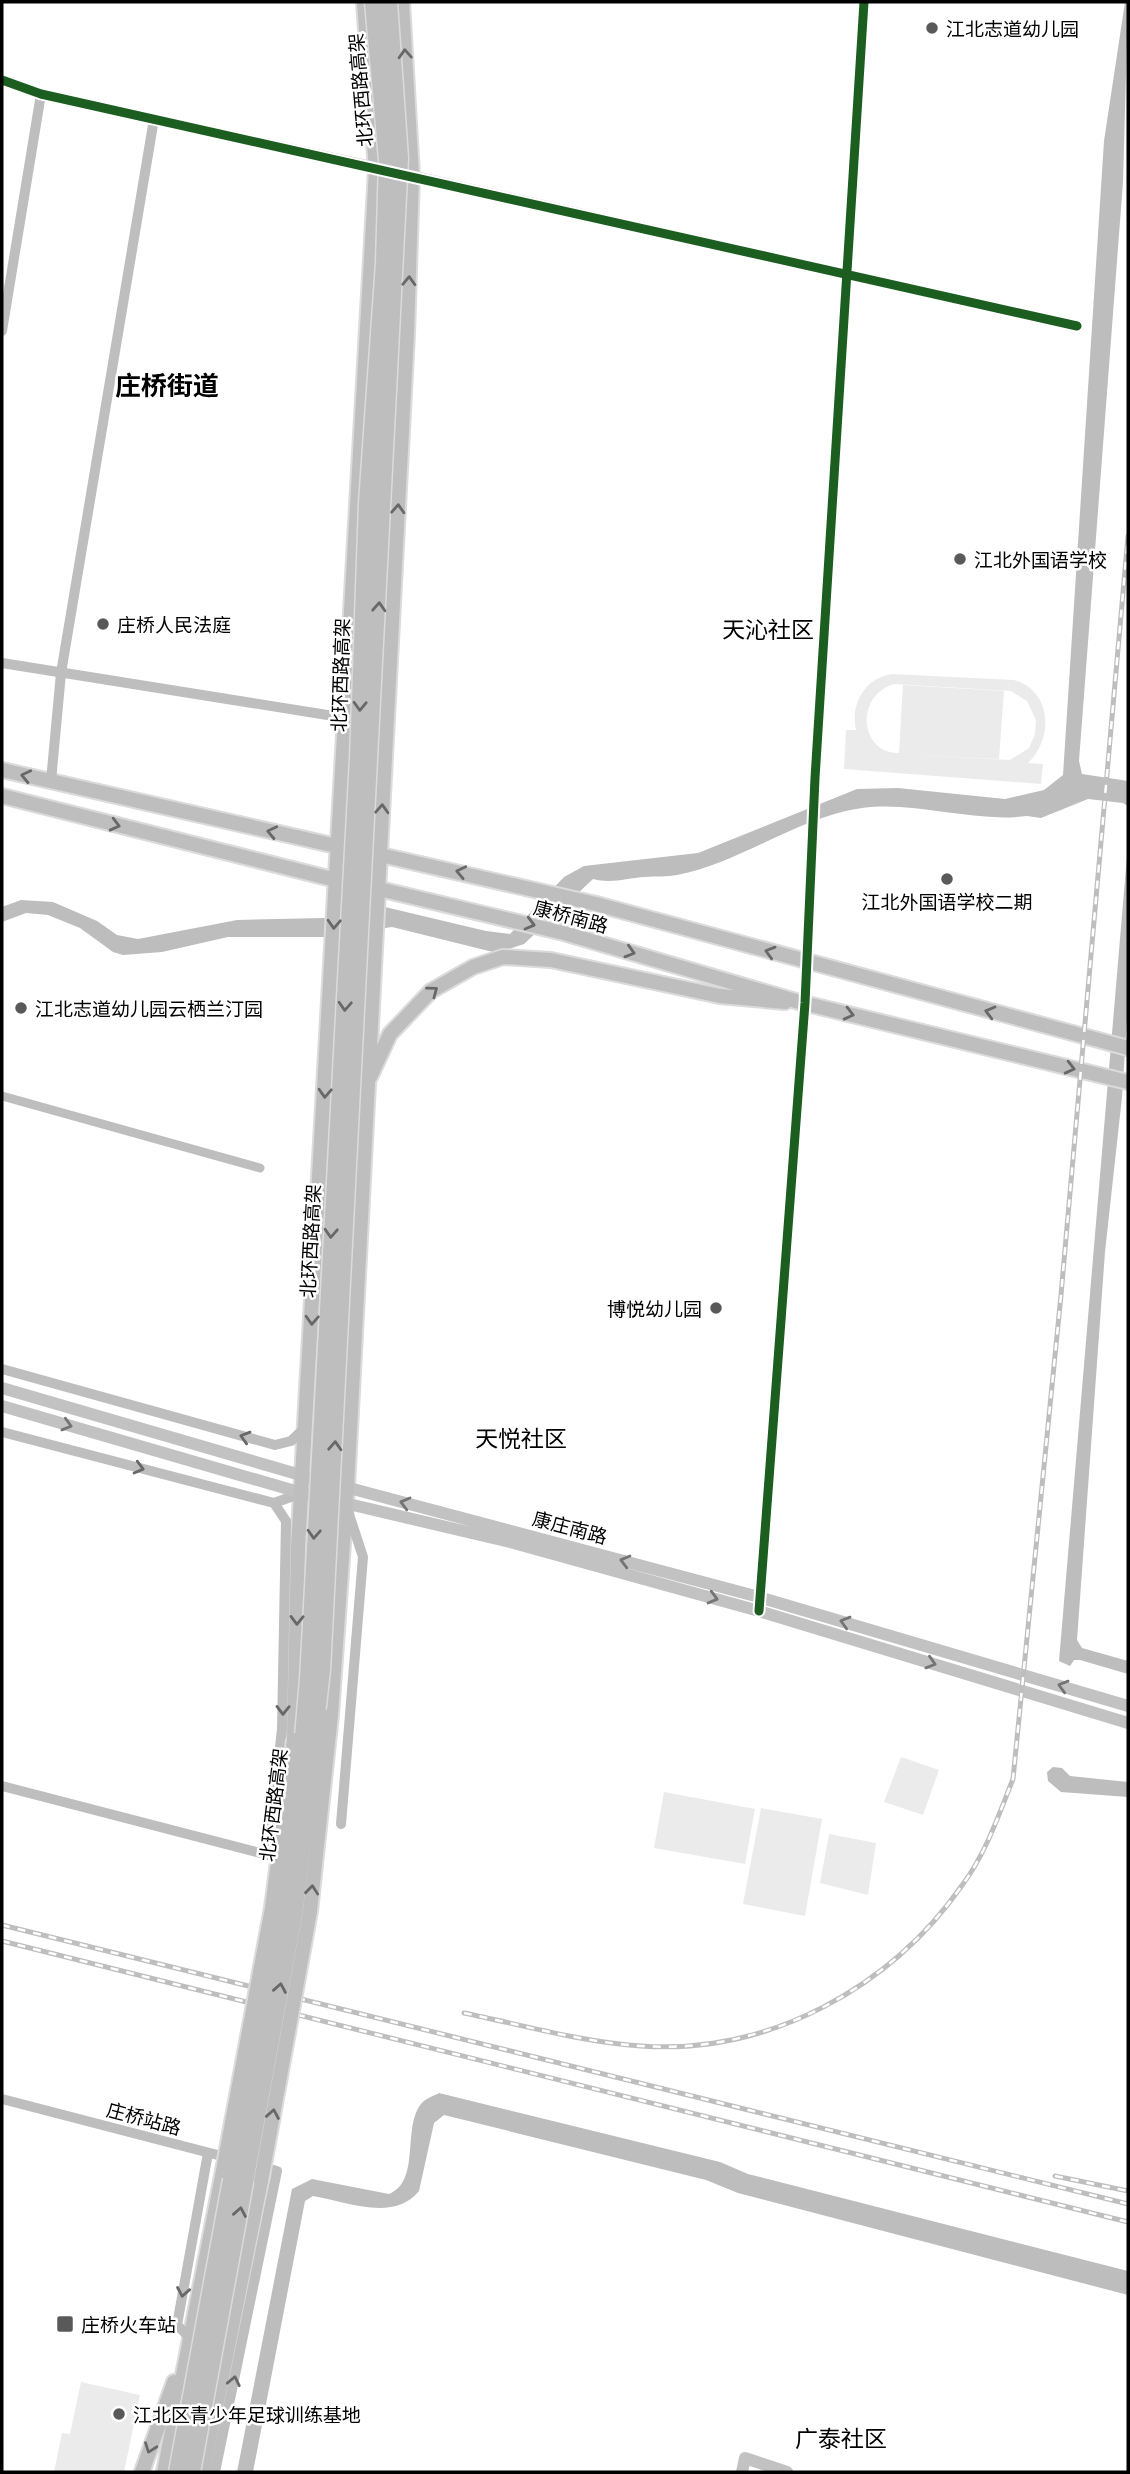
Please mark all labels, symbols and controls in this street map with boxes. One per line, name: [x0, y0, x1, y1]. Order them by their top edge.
place label: 江北志道幼儿园: [946, 17, 1079, 40]
marker: 江北志道幼儿园: [924, 20, 940, 36]
street label: 北环西路高架: [344, 32, 376, 148]
one-way arrow: [398, 48, 413, 59]
one-way arrow: [401, 276, 416, 287]
district label: 庄桥街道: [115, 369, 219, 400]
one-way arrow: [390, 503, 405, 514]
place label: 江北外国语学校: [974, 548, 1107, 571]
marker: 江北外国语学校: [952, 551, 968, 567]
one-way arrow: [371, 601, 386, 612]
place label: 庄桥人民法庭: [117, 613, 231, 636]
district label: 天沁社区: [722, 615, 814, 643]
marker: 庄桥人民法庭: [95, 616, 111, 632]
street label: 北环西路高架: [327, 618, 353, 732]
one-way arrow: [352, 700, 367, 711]
one-way arrow: [20, 770, 32, 784]
one-way arrow: [374, 803, 389, 814]
one-way arrow: [109, 817, 121, 831]
one-way arrow: [266, 825, 278, 840]
one-way arrow: [455, 865, 467, 880]
marker: 江北外国语学校二期: [939, 871, 955, 887]
place label: 江北外国语学校二期: [861, 890, 1033, 913]
street label: 康桥南路: [531, 895, 611, 937]
one-way arrow: [524, 916, 536, 930]
one-way arrow: [327, 918, 342, 929]
one-way arrow: [624, 943, 636, 958]
one-way arrow: [764, 946, 776, 960]
one-way arrow: [426, 987, 438, 1000]
place label: 江北志道幼儿园云栖兰汀园: [35, 997, 263, 1020]
marker: 江北志道幼儿园云栖兰汀园: [13, 1000, 29, 1016]
one-way arrow: [338, 1001, 353, 1012]
one-way arrow: [843, 1006, 855, 1020]
one-way arrow: [984, 1006, 996, 1020]
one-way arrow: [1064, 1060, 1076, 1074]
one-way arrow: [317, 1088, 332, 1099]
street label: 北环西路高架: [296, 1183, 324, 1299]
one-way arrow: [324, 1228, 339, 1239]
place label: 博悦幼儿园: [607, 1297, 702, 1320]
marker: 博悦幼儿园: [708, 1300, 724, 1316]
one-way arrow: [305, 1315, 320, 1326]
one-way arrow: [61, 1417, 73, 1432]
district label: 天悦社区: [475, 1424, 567, 1452]
one-way arrow: [239, 1431, 251, 1445]
one-way arrow: [327, 1440, 342, 1451]
one-way arrow: [133, 1460, 145, 1474]
one-way arrow: [400, 1497, 412, 1511]
street label: 康庄南路: [530, 1506, 610, 1548]
one-way arrow: [307, 1529, 322, 1540]
one-way arrow: [620, 1555, 632, 1570]
one-way arrow: [707, 1590, 719, 1605]
one-way arrow: [289, 1615, 304, 1626]
one-way arrow: [839, 1615, 851, 1630]
one-way arrow: [925, 1655, 937, 1670]
one-way arrow: [1057, 1680, 1069, 1695]
one-way arrow: [275, 1705, 291, 1716]
street label: 北环西路高架: [255, 1747, 291, 1863]
one-way arrow: [305, 1884, 320, 1896]
one-way arrow: [272, 1983, 287, 1995]
street label: 庄桥站路: [104, 2097, 184, 2139]
one-way arrow: [265, 2108, 280, 2120]
one-way arrow: [232, 2206, 247, 2218]
one-way arrow: [176, 2286, 191, 2298]
place label: 庄桥火车站: [81, 2313, 176, 2336]
marker: 庄桥火车站: [55, 2314, 75, 2334]
one-way arrow: [226, 2375, 241, 2387]
place label: 江北区青少年足球训练基地: [133, 2403, 361, 2426]
marker: 江北区青少年足球训练基地: [111, 2406, 127, 2422]
district label: 广泰社区: [795, 2424, 887, 2452]
one-way arrow: [145, 2442, 159, 2454]

